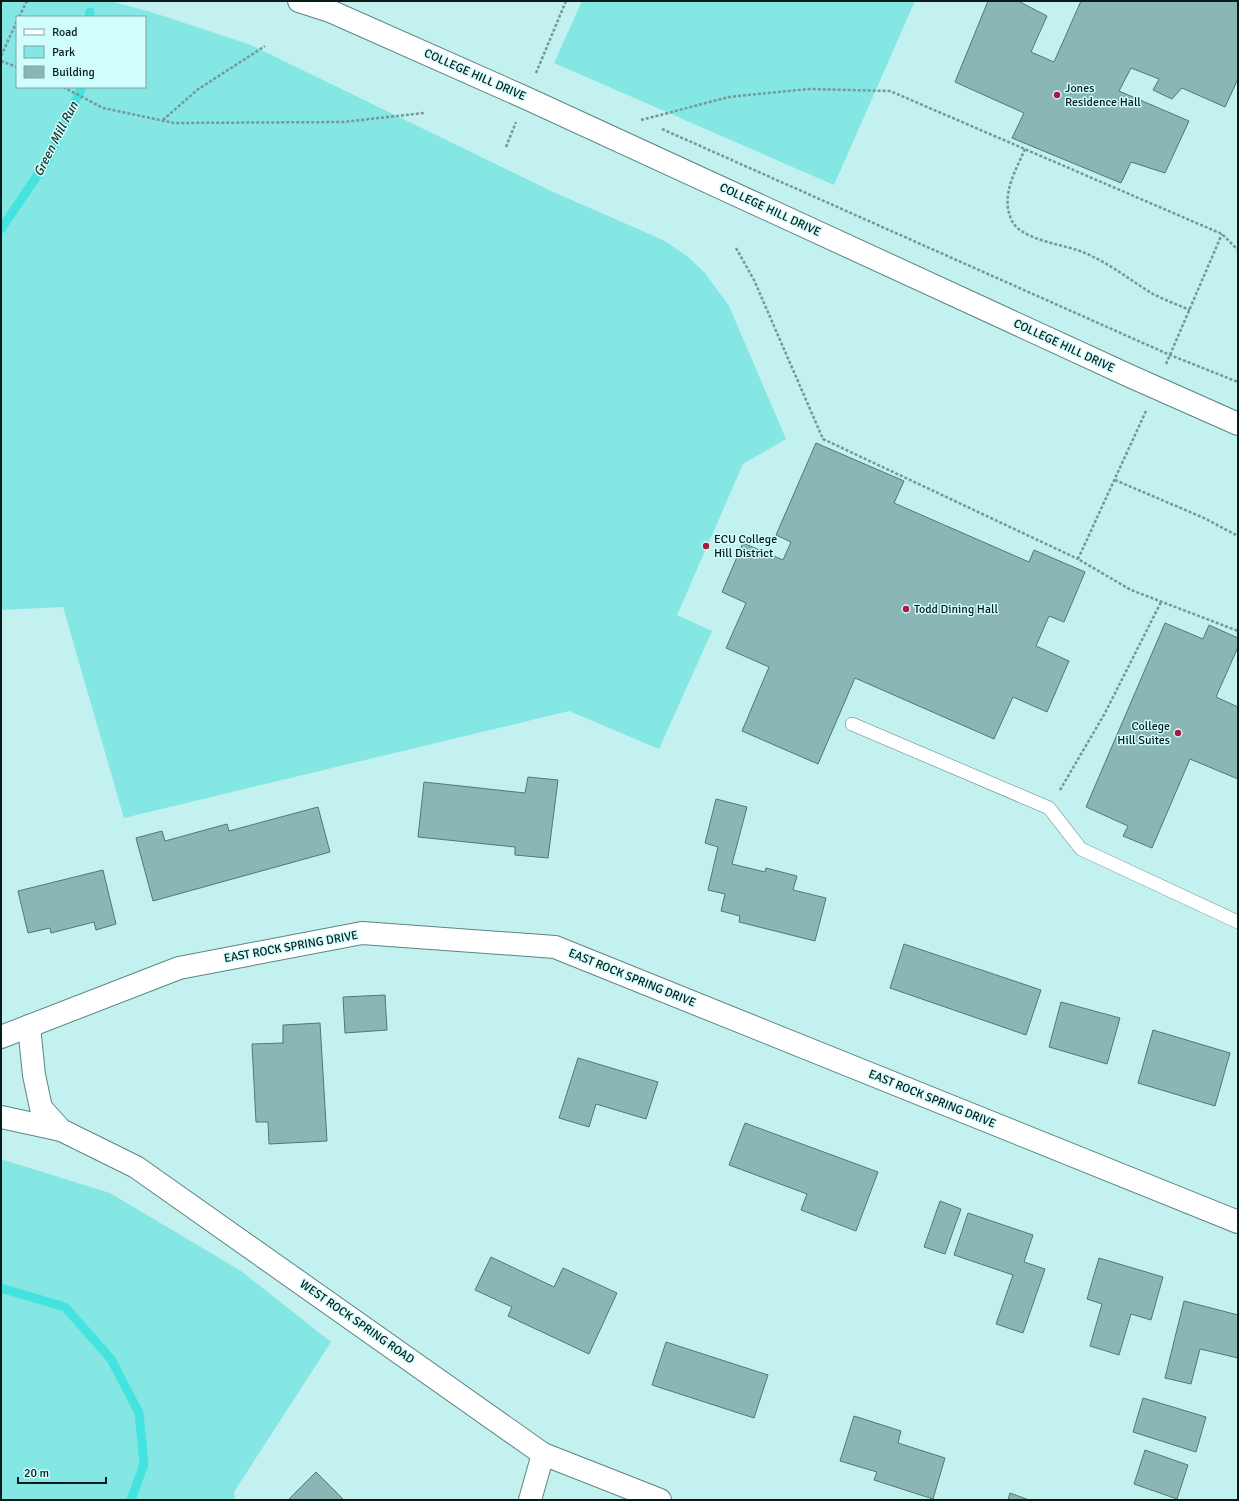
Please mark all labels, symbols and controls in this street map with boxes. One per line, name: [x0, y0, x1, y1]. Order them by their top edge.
legend: [16, 16, 146, 88]
text: Road: [52, 25, 78, 40]
text: Park: [52, 45, 75, 60]
street label: COLLEGE HILL DRIVE: [422, 46, 528, 104]
text: Building: [52, 65, 95, 80]
place label: Jones Residence Hall: [1065, 81, 1141, 110]
marker: Jones Residence Hall: [1052, 90, 1062, 100]
water label: Green Mill Run: [30, 98, 82, 179]
street label: COLLEGE HILL DRIVE: [717, 180, 823, 240]
street label: COLLEGE HILL DRIVE: [1011, 316, 1117, 376]
place label: ECU College Hill District: [714, 532, 777, 561]
marker: ECU College Hill District: [701, 541, 711, 551]
place label: Todd Dining Hall: [914, 602, 998, 617]
marker: Todd Dining Hall: [901, 604, 911, 614]
place label: College Hill Suites: [1117, 719, 1170, 748]
marker: College Hill Suites: [1173, 728, 1183, 738]
street label: EAST ROCK SPRING DRIVE: [223, 928, 359, 966]
street label: EAST ROCK SPRING DRIVE: [566, 946, 698, 1010]
street label: EAST ROCK SPRING DRIVE: [866, 1067, 998, 1131]
street label: WEST ROCK SPRING ROAD: [297, 1277, 417, 1367]
scale bar: [18, 1459, 106, 1485]
text: 20 m: [24, 1466, 49, 1481]

